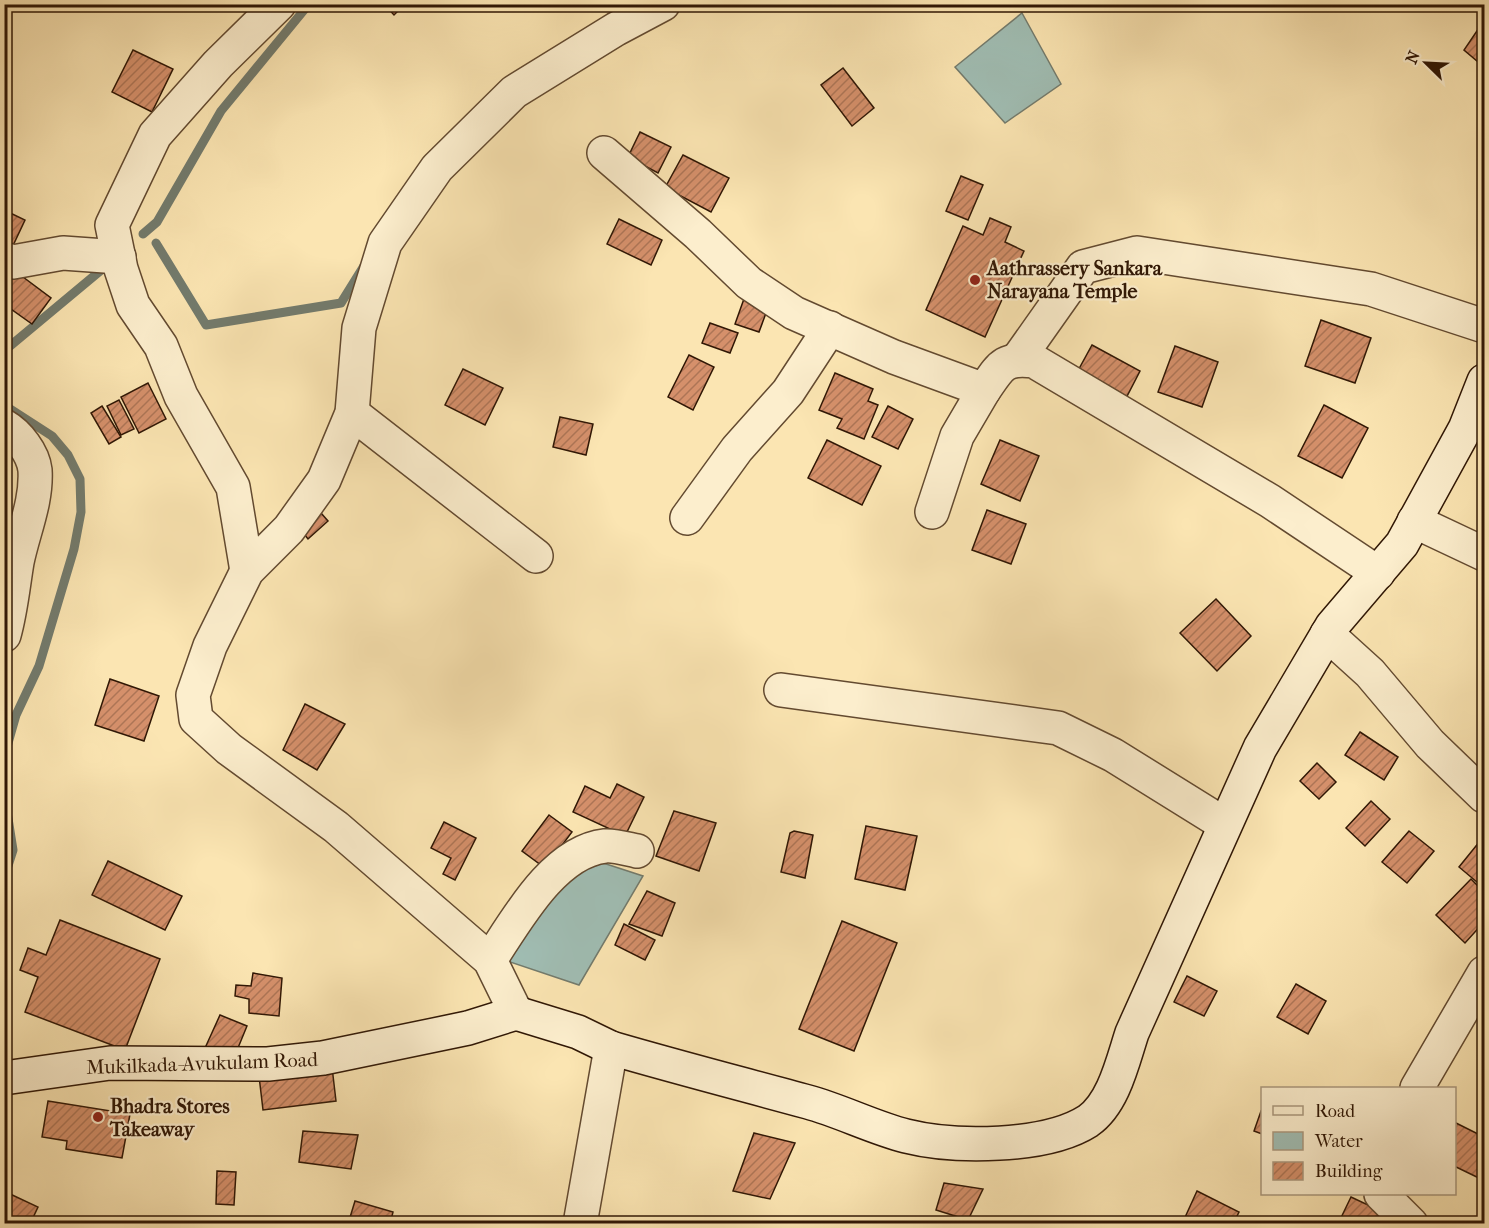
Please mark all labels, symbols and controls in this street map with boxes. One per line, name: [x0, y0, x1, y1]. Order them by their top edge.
north arrow: [1396, 33, 1456, 93]
text: N: [1402, 47, 1424, 67]
place label: Aathrassery Sankara Narayana Temple: [985, 257, 1163, 303]
marker: Aathrassery Sankara Narayana Temple: [968, 273, 982, 287]
street label: Mukilkada-Avukulam Road: [86, 1048, 319, 1079]
legend: [1261, 1087, 1456, 1195]
place label: Bhadra Stores Takeaway: [109, 1095, 230, 1141]
text: Road: [1315, 1101, 1355, 1122]
marker: Bhadra Stores Takeaway: [91, 1110, 105, 1124]
text: Water: [1314, 1131, 1363, 1152]
text: Building: [1315, 1161, 1383, 1182]

